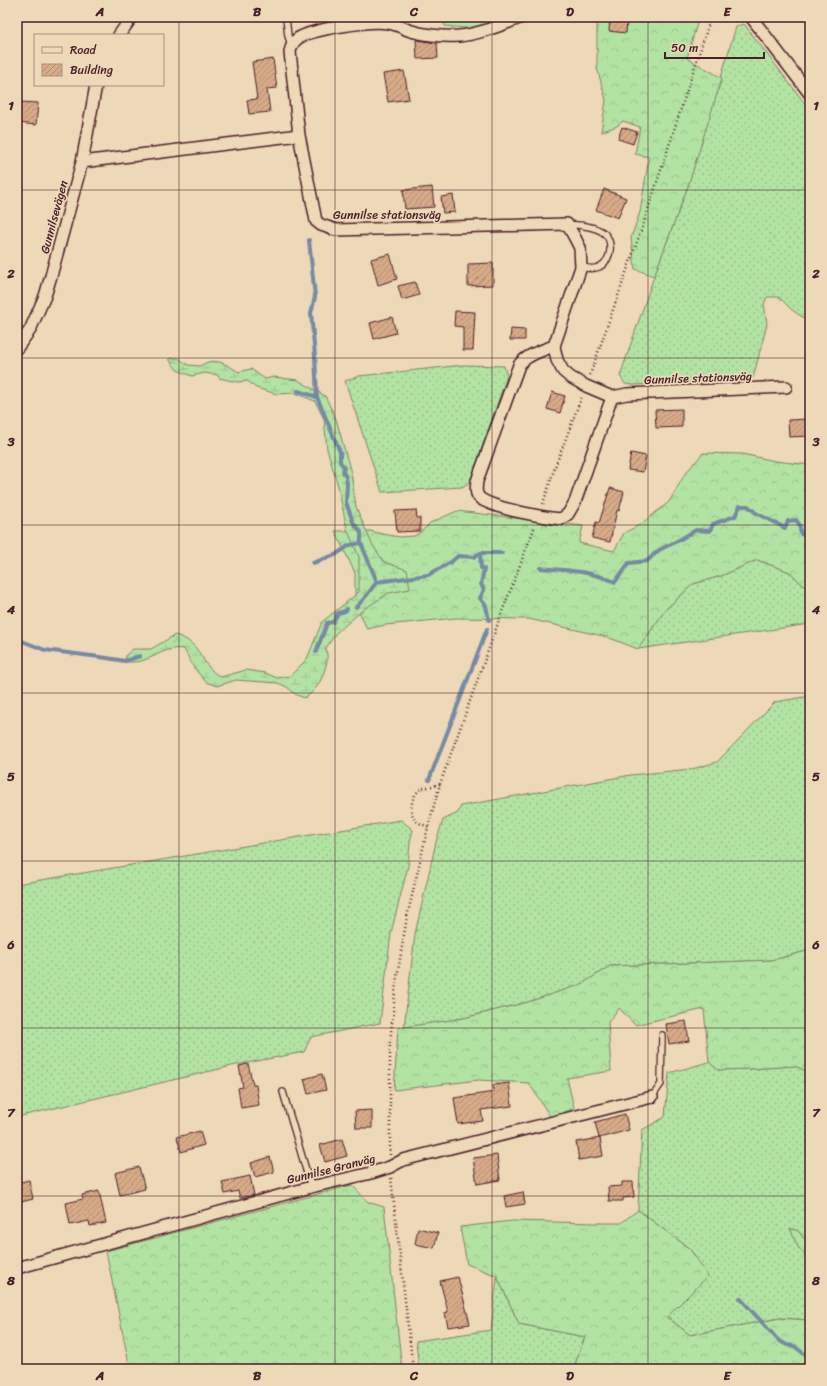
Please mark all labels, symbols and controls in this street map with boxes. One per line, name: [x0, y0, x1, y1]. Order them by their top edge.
text: A: [95, 0, 104, 23]
text: B: [253, 0, 262, 23]
text: C: [409, 0, 419, 23]
text: D: [566, 0, 574, 23]
text: E: [723, 0, 732, 23]
legend: [34, 34, 164, 86]
scale bar: [665, 34, 764, 60]
text: 50 m: [671, 37, 698, 59]
text: Road: [70, 39, 97, 61]
text: Building: [70, 59, 113, 81]
text: 1: [8, 94, 14, 117]
text: 1: [813, 94, 819, 117]
street label: Gunnilsevägen: [34, 177, 74, 256]
street label: Gunnilse stationsväg: [333, 204, 441, 226]
text: 2: [6, 262, 15, 285]
text: 2: [811, 262, 820, 285]
street label: Gunnilse stationsväg: [644, 365, 752, 391]
text: 3: [6, 430, 15, 453]
text: 3: [811, 430, 820, 453]
text: 4: [6, 598, 16, 621]
text: 4: [811, 598, 821, 621]
text: 5: [7, 765, 15, 788]
text: 5: [812, 765, 820, 788]
text: 6: [6, 933, 15, 956]
text: 6: [811, 933, 820, 956]
text: 7: [7, 1101, 16, 1124]
text: 7: [812, 1101, 821, 1124]
street label: Gunnilse Granväg: [284, 1147, 378, 1191]
text: 8: [6, 1269, 15, 1292]
text: 8: [811, 1269, 820, 1292]
text: A: [95, 1364, 104, 1386]
text: B: [253, 1364, 262, 1386]
text: C: [409, 1364, 419, 1386]
text: D: [566, 1364, 574, 1386]
text: E: [723, 1364, 732, 1386]

